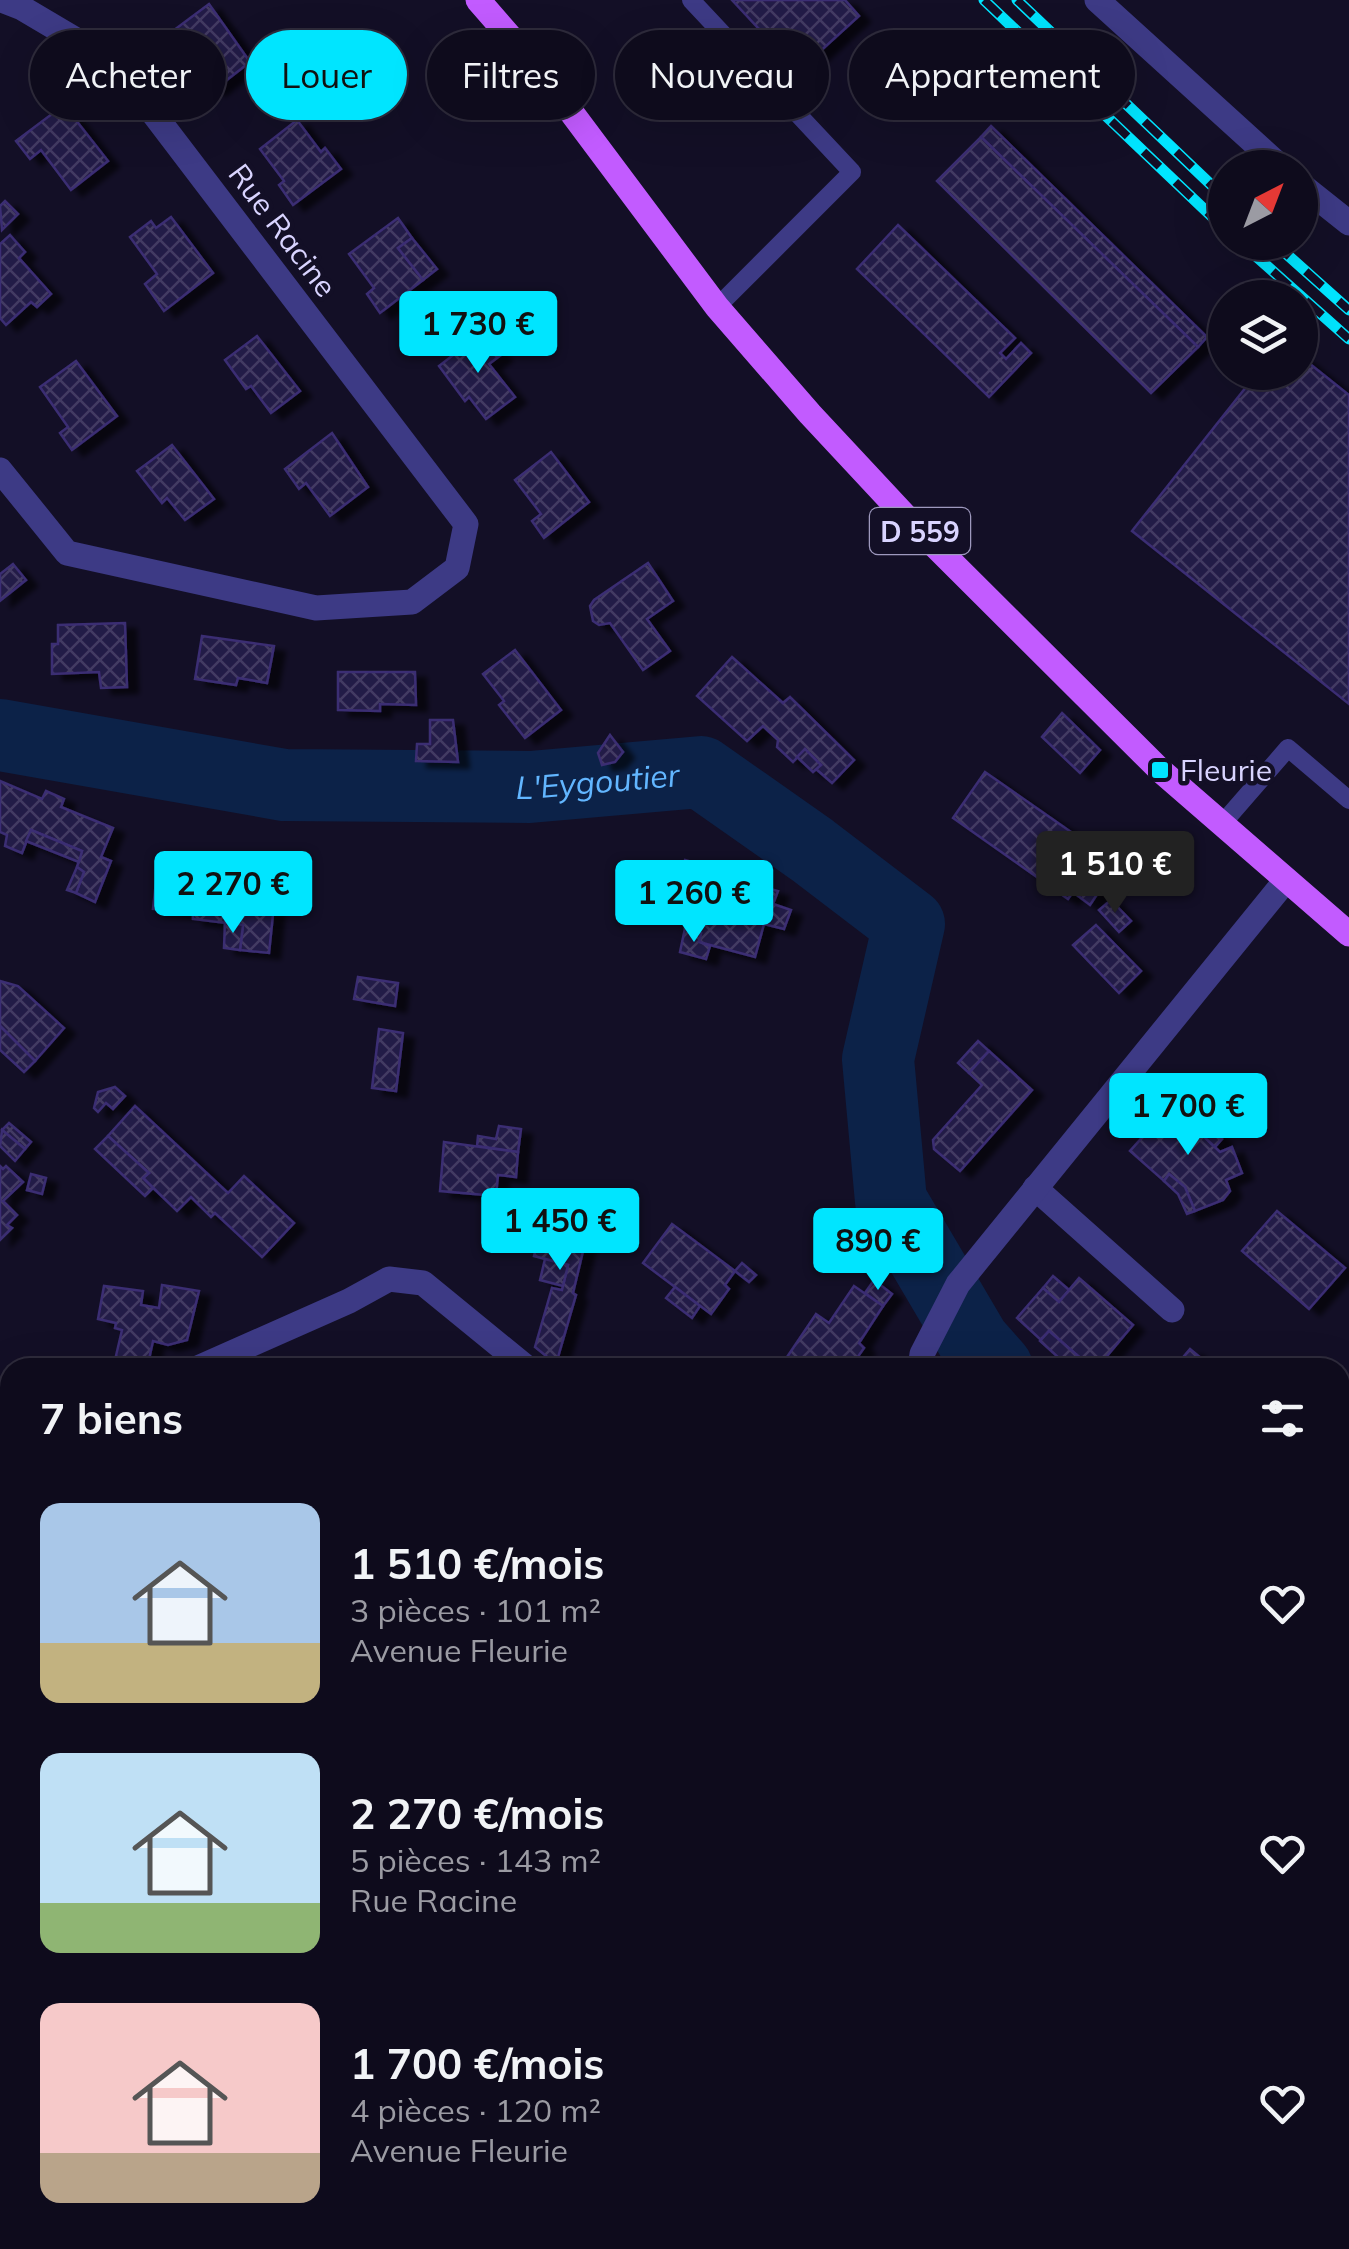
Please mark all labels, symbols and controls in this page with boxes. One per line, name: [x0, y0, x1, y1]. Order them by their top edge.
chip: Acheter: [30, 30, 226, 120]
chip: Louer: [246, 30, 407, 120]
chip: Filtres: [427, 30, 595, 120]
chip: Nouveau: [615, 30, 829, 120]
chip: Appartement: [849, 30, 1135, 120]
north arrow: [1208, 150, 1318, 260]
map controls: [1208, 150, 1318, 390]
street label: Rue Racine: [221, 156, 345, 304]
button: layers: [1208, 280, 1318, 390]
pin: 1 730 €: [386, 291, 570, 376]
text: 1 730 €: [421, 303, 535, 343]
road number: D 559: [870, 508, 970, 554]
place label: Fleurie: [1180, 751, 1272, 789]
water label: L'Eygoutier: [516, 754, 682, 807]
marker: Fleurie: [1149, 759, 1171, 781]
pin: 1 510 €: [1023, 831, 1207, 916]
text: 1 510 €: [1058, 843, 1172, 883]
pin: 2 270 €: [141, 851, 325, 936]
pin: 1 260 €: [602, 860, 786, 945]
text: 2 270 €: [176, 863, 290, 903]
text: 1 260 €: [637, 872, 751, 912]
pin: 1 700 €: [1096, 1073, 1280, 1158]
text: 1 700 €: [1131, 1085, 1245, 1125]
pin: 1 450 €: [468, 1188, 652, 1273]
text: 1 450 €: [503, 1200, 617, 1240]
pin: 890 €: [808, 1208, 948, 1293]
text: 890 €: [835, 1220, 921, 1260]
icon: filters: [1255, 1391, 1310, 1446]
text: 7 biens: [40, 1392, 183, 1445]
text: 1 510 €/mois: [350, 1537, 604, 1590]
icon: home: [120, 1543, 240, 1663]
icon: heart: [1255, 1576, 1310, 1631]
text: 3 pièces · 101 m²: [350, 1590, 601, 1630]
text: Avenue Fleurie: [350, 1630, 568, 1670]
text: 2 270 €/mois: [350, 1787, 604, 1840]
icon: home: [120, 1793, 240, 1913]
icon: heart: [1255, 1826, 1310, 1881]
text: 5 pièces · 143 m²: [350, 1840, 601, 1880]
text: Rue Racine: [350, 1880, 517, 1920]
text: 1 700 €/mois: [350, 2037, 604, 2090]
icon: home: [120, 2043, 240, 2163]
icon: heart: [1255, 2076, 1310, 2131]
text: 4 pièces · 120 m²: [350, 2090, 601, 2130]
text: Avenue Fleurie: [350, 2130, 568, 2170]

